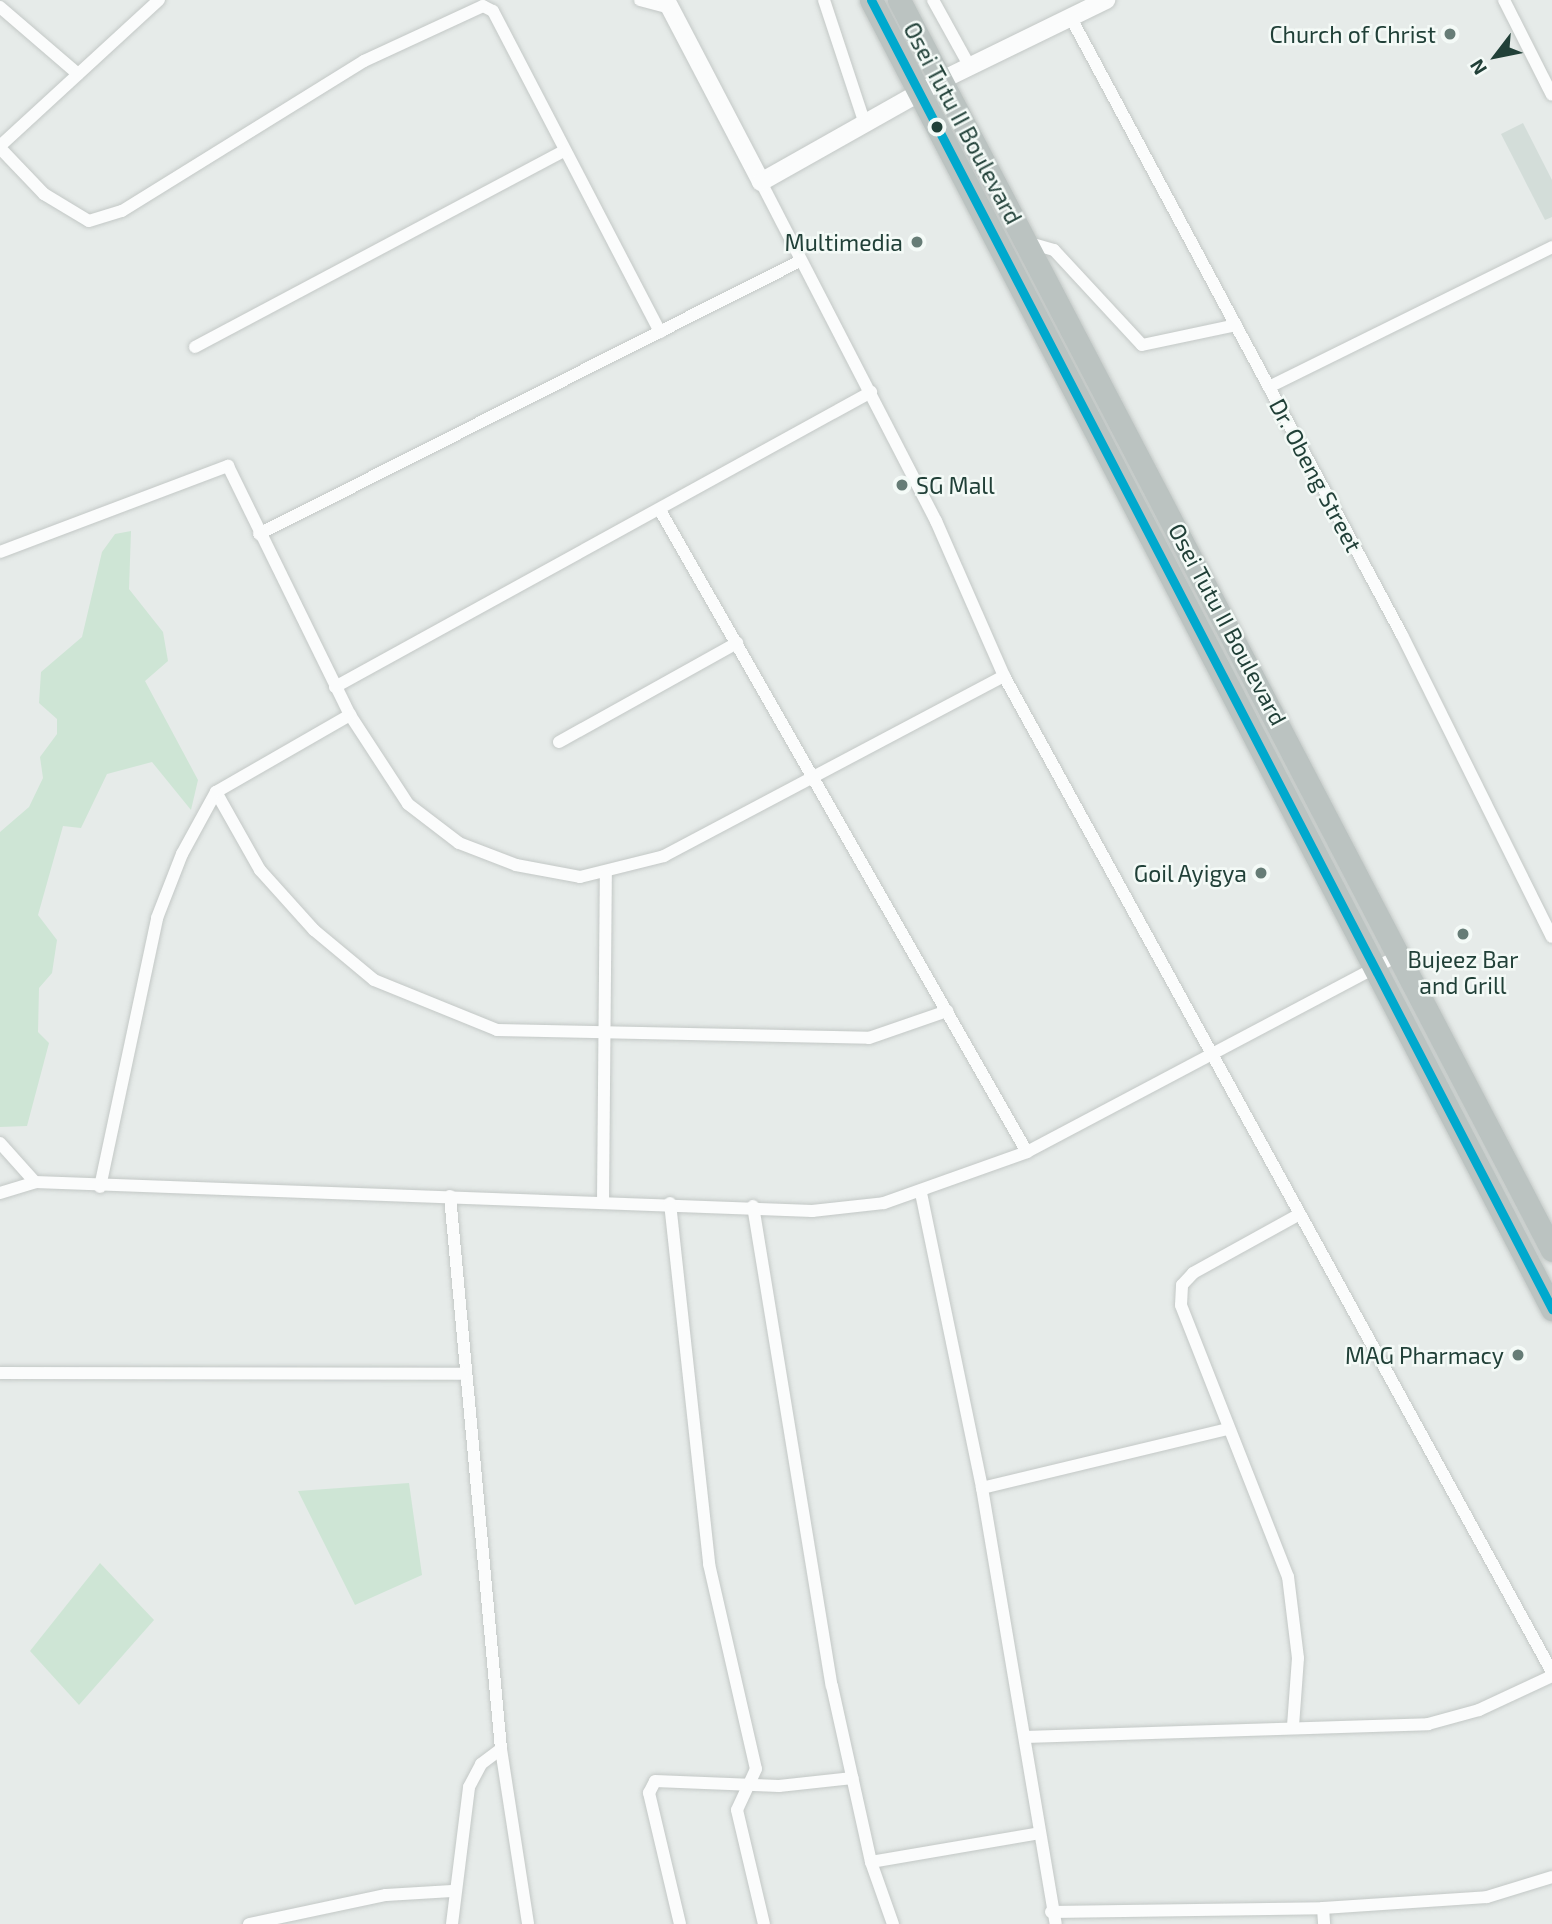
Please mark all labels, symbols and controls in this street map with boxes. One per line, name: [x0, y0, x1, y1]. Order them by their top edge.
street label: Osei Tutu II Boulevard: [898, 17, 1028, 229]
place label: Church of Christ: [1269, 20, 1436, 48]
north arrow: [1461, 21, 1531, 91]
marker: Church of Christ: [1442, 26, 1458, 42]
text: N: [1464, 55, 1491, 79]
unlabelled marker: [930, 120, 944, 134]
place label: Multimedia: [785, 228, 903, 256]
marker: Multimedia: [909, 234, 925, 250]
street label: Dr. Obeng Street: [1264, 394, 1368, 556]
place label: SG Mall: [916, 471, 995, 499]
marker: SG Mall: [894, 477, 910, 493]
street label: Osei Tutu II Boulevard: [1163, 518, 1293, 730]
place label: Goil Ayigya: [1133, 859, 1247, 887]
marker: Goil Ayigya: [1253, 865, 1269, 881]
marker: Bujeez Bar and Grill: [1455, 926, 1471, 942]
place label: Bujeez Bar and Grill: [1408, 945, 1518, 999]
place label: MAG Pharmacy: [1345, 1341, 1504, 1369]
marker: MAG Pharmacy: [1510, 1347, 1526, 1363]

